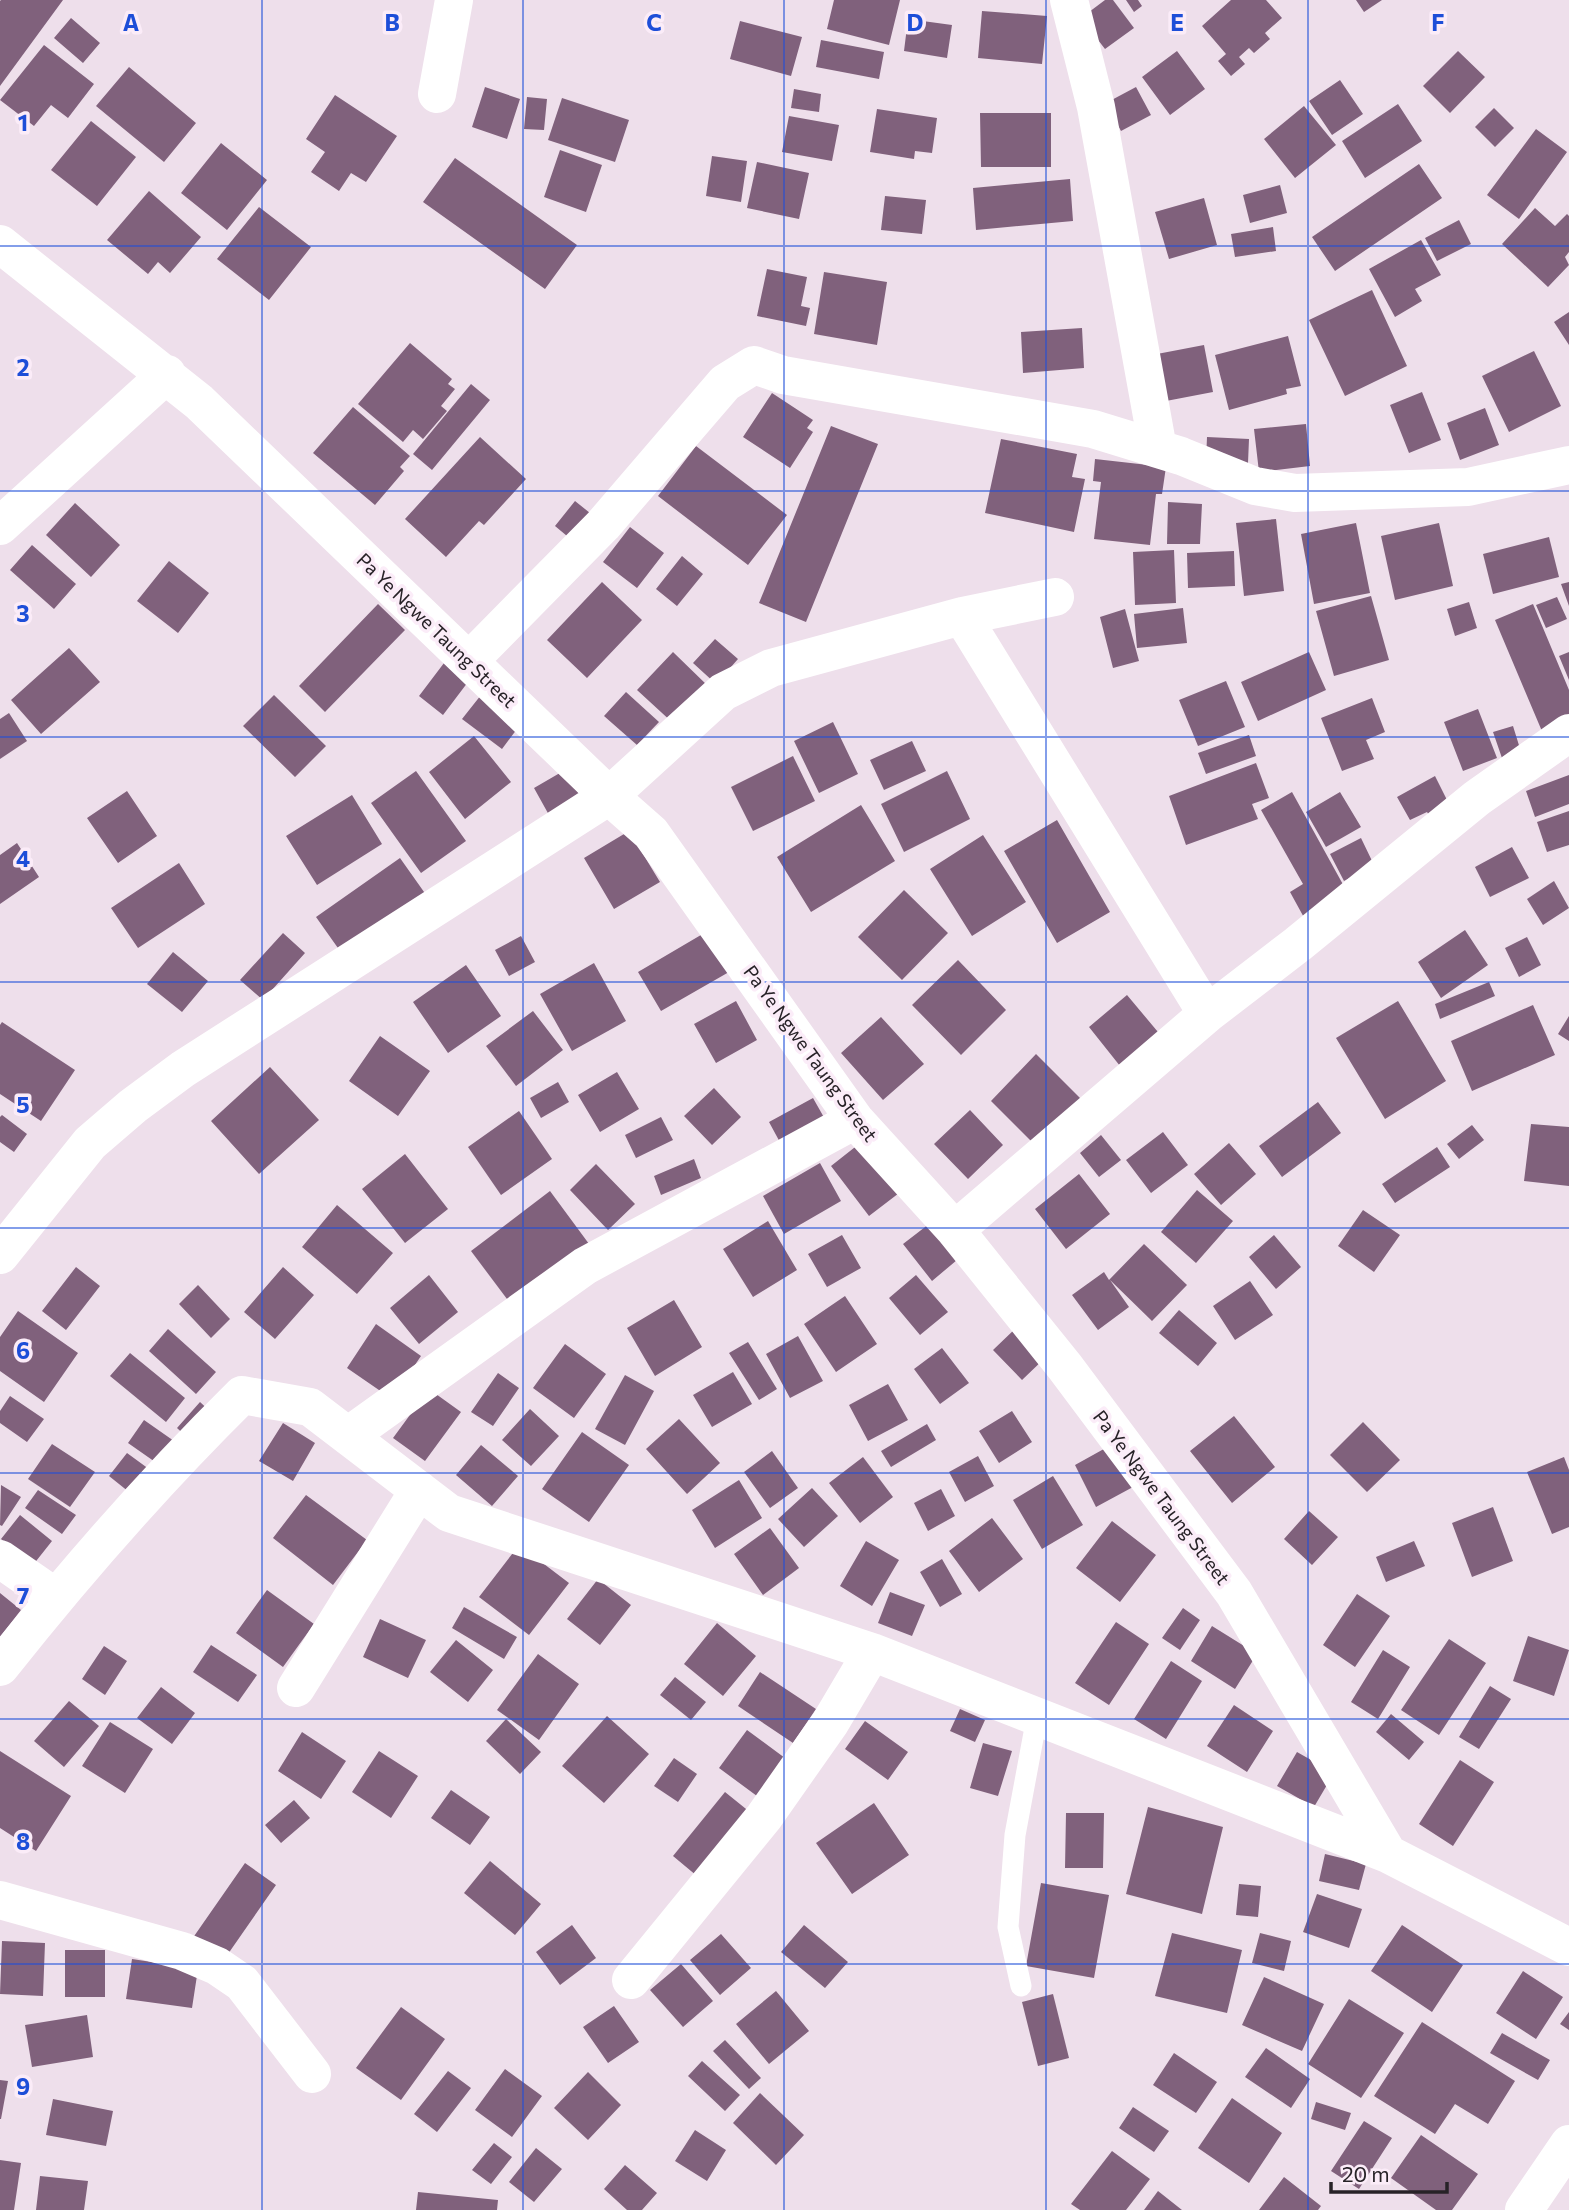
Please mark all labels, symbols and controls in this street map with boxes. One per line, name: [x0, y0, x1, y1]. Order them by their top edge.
text: A: [123, 8, 140, 36]
text: B: [384, 8, 400, 36]
text: C: [646, 8, 662, 36]
text: D: [907, 8, 924, 36]
text: E: [1170, 8, 1184, 36]
text: F: [1431, 8, 1445, 36]
text: 1: [18, 108, 28, 136]
text: 2: [16, 353, 30, 381]
street label: Pa Ye Ngwe Taung Street: [353, 548, 522, 712]
text: 3: [16, 599, 30, 627]
text: 4: [16, 844, 30, 872]
street label: Pa Ye Ngwe Taung Street: [739, 960, 883, 1146]
text: 5: [16, 1090, 30, 1118]
text: 6: [16, 1336, 30, 1364]
street label: Pa Ye Ngwe Taung Street: [1089, 1405, 1235, 1589]
text: 7: [17, 1581, 29, 1609]
text: 8: [16, 1827, 30, 1855]
text: 9: [16, 2072, 30, 2100]
scale bar: [1331, 2150, 1446, 2194]
text: 20 m: [1342, 2161, 1390, 2186]

